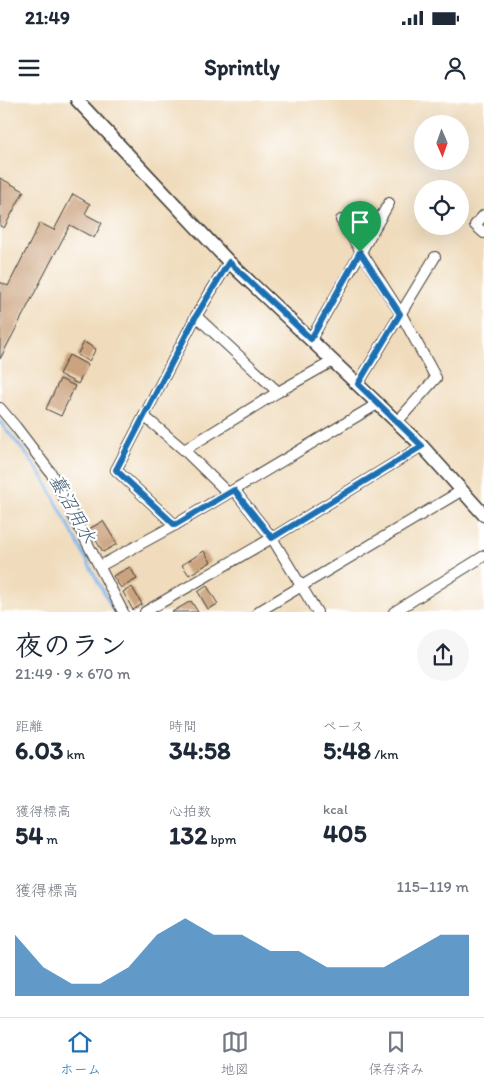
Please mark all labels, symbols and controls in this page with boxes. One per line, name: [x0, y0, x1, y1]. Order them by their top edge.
text: 21:49: [25, 6, 70, 29]
icon: menu: [15, 54, 43, 82]
text: Sprintly: [204, 54, 280, 81]
icon: person: [441, 54, 469, 82]
north arrow: [414, 115, 469, 170]
map controls: [414, 115, 469, 235]
button: locate: [414, 180, 469, 235]
pin: [339, 201, 381, 252]
icon: arrive: [346, 208, 374, 236]
water label: 蟇沼用水: [44, 469, 101, 547]
text: 夜のラン: [15, 628, 127, 662]
button: share: [417, 629, 469, 681]
text: 21:49 · 9 × 670 m: [15, 664, 131, 683]
text: 距離: [15, 718, 43, 735]
text: 時間: [169, 718, 197, 735]
text: ペース: [323, 718, 364, 735]
text: 6.03: [15, 735, 63, 765]
text: 34:58: [169, 735, 231, 765]
text: 5:48: [323, 735, 371, 765]
text: km: [63, 746, 85, 763]
text: /km: [371, 746, 399, 763]
text: kcal: [323, 801, 348, 818]
text: 獲得標高: [15, 803, 71, 820]
text: 心拍数: [169, 803, 211, 820]
text: 405: [323, 818, 367, 848]
text: 54: [15, 820, 43, 850]
text: 132: [169, 820, 207, 850]
text: m: [43, 831, 58, 848]
text: bpm: [207, 831, 237, 848]
text: 115–119 m: [397, 877, 469, 896]
text: 獲得標高: [15, 881, 79, 900]
tab: ホーム: [60, 1028, 101, 1078]
tab: 地図: [221, 1028, 249, 1078]
tab: 保存済み: [368, 1028, 424, 1078]

